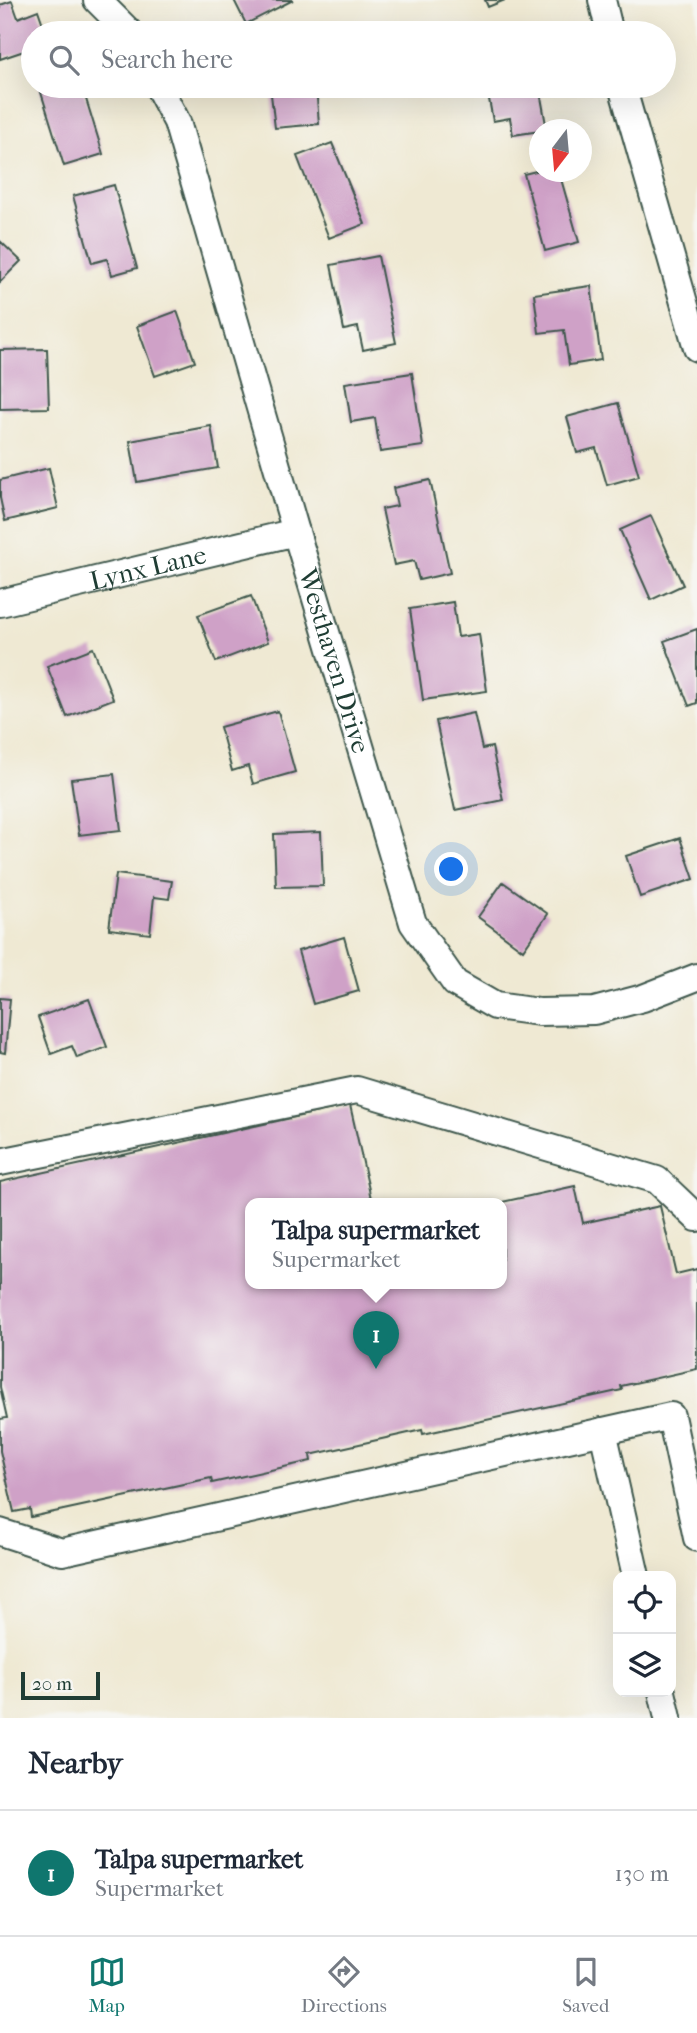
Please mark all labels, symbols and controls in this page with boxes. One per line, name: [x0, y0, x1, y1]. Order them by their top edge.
search box: [21, 21, 676, 98]
icon: search: [45, 41, 83, 79]
text: Search here: [101, 44, 233, 75]
north arrow: [529, 119, 592, 182]
street label: Lynx Lane: [87, 539, 209, 597]
street label: Westhaven Drive: [291, 564, 376, 757]
your location: [434, 852, 468, 886]
popup: [245, 1198, 507, 1289]
text: Talpa supermarket: [272, 1215, 480, 1246]
text: Supermarket: [272, 1246, 401, 1273]
pin: 1: [353, 1311, 399, 1369]
map controls: [613, 1571, 676, 1697]
button: locate: [613, 1571, 676, 1634]
button: layers: [613, 1634, 676, 1697]
scale bar: [21, 1669, 100, 1701]
text: 20 m: [32, 1673, 72, 1695]
text: Nearby: [28, 1746, 123, 1781]
text: Talpa supermarket: [95, 1844, 303, 1875]
text: 1: [47, 1860, 55, 1887]
text: 130 m: [615, 1860, 669, 1887]
text: Supermarket: [95, 1875, 224, 1902]
tab: Map: [88, 1953, 126, 2017]
tab: Directions: [301, 1953, 387, 2017]
tab: Saved: [562, 1953, 609, 2017]

